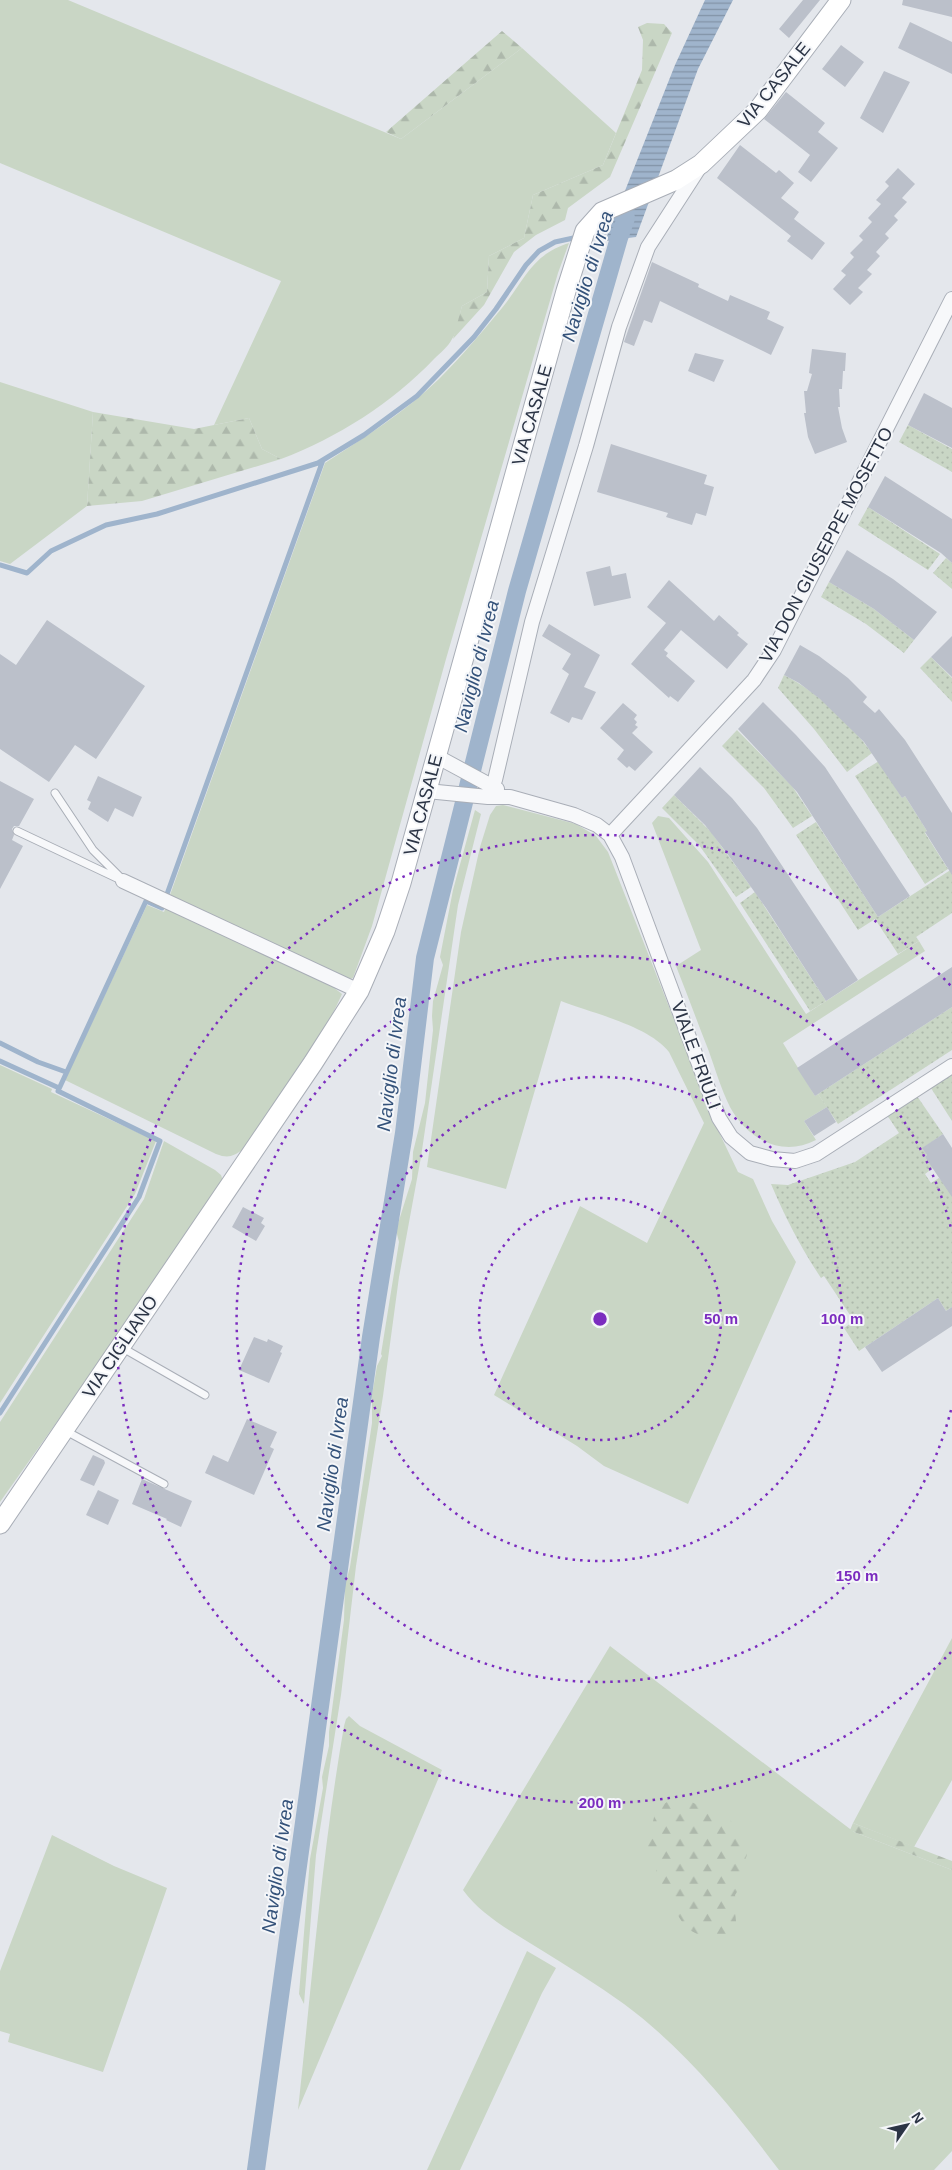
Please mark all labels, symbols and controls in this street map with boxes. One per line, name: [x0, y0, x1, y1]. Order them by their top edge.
street label: VIA CASALE: [733, 38, 815, 132]
water label: Naviglio di Ivrea: [558, 208, 617, 344]
street label: VIA CASALE: [508, 362, 556, 468]
street label: VIA DON GIUSEPPE MOSETTO: [755, 424, 897, 666]
water label: Naviglio di Ivrea: [450, 598, 503, 734]
street label: VIA CASALE: [400, 752, 446, 858]
water label: Naviglio di Ivrea: [373, 996, 410, 1132]
street label: VIALE FRIULI: [667, 998, 725, 1112]
street label: VIA CIGLIANO: [78, 1292, 162, 1402]
centre of rings: [591, 1310, 609, 1328]
text: 50 m: [704, 1310, 738, 1327]
text: 100 m: [821, 1310, 863, 1327]
water label: Naviglio di Ivrea: [313, 1396, 352, 1532]
text: 150 m: [836, 1567, 878, 1584]
text: 200 m: [579, 1794, 621, 1811]
water label: Naviglio di Ivrea: [258, 1798, 297, 1934]
north arrow: [882, 2100, 932, 2150]
text: N: [908, 2109, 927, 2126]

